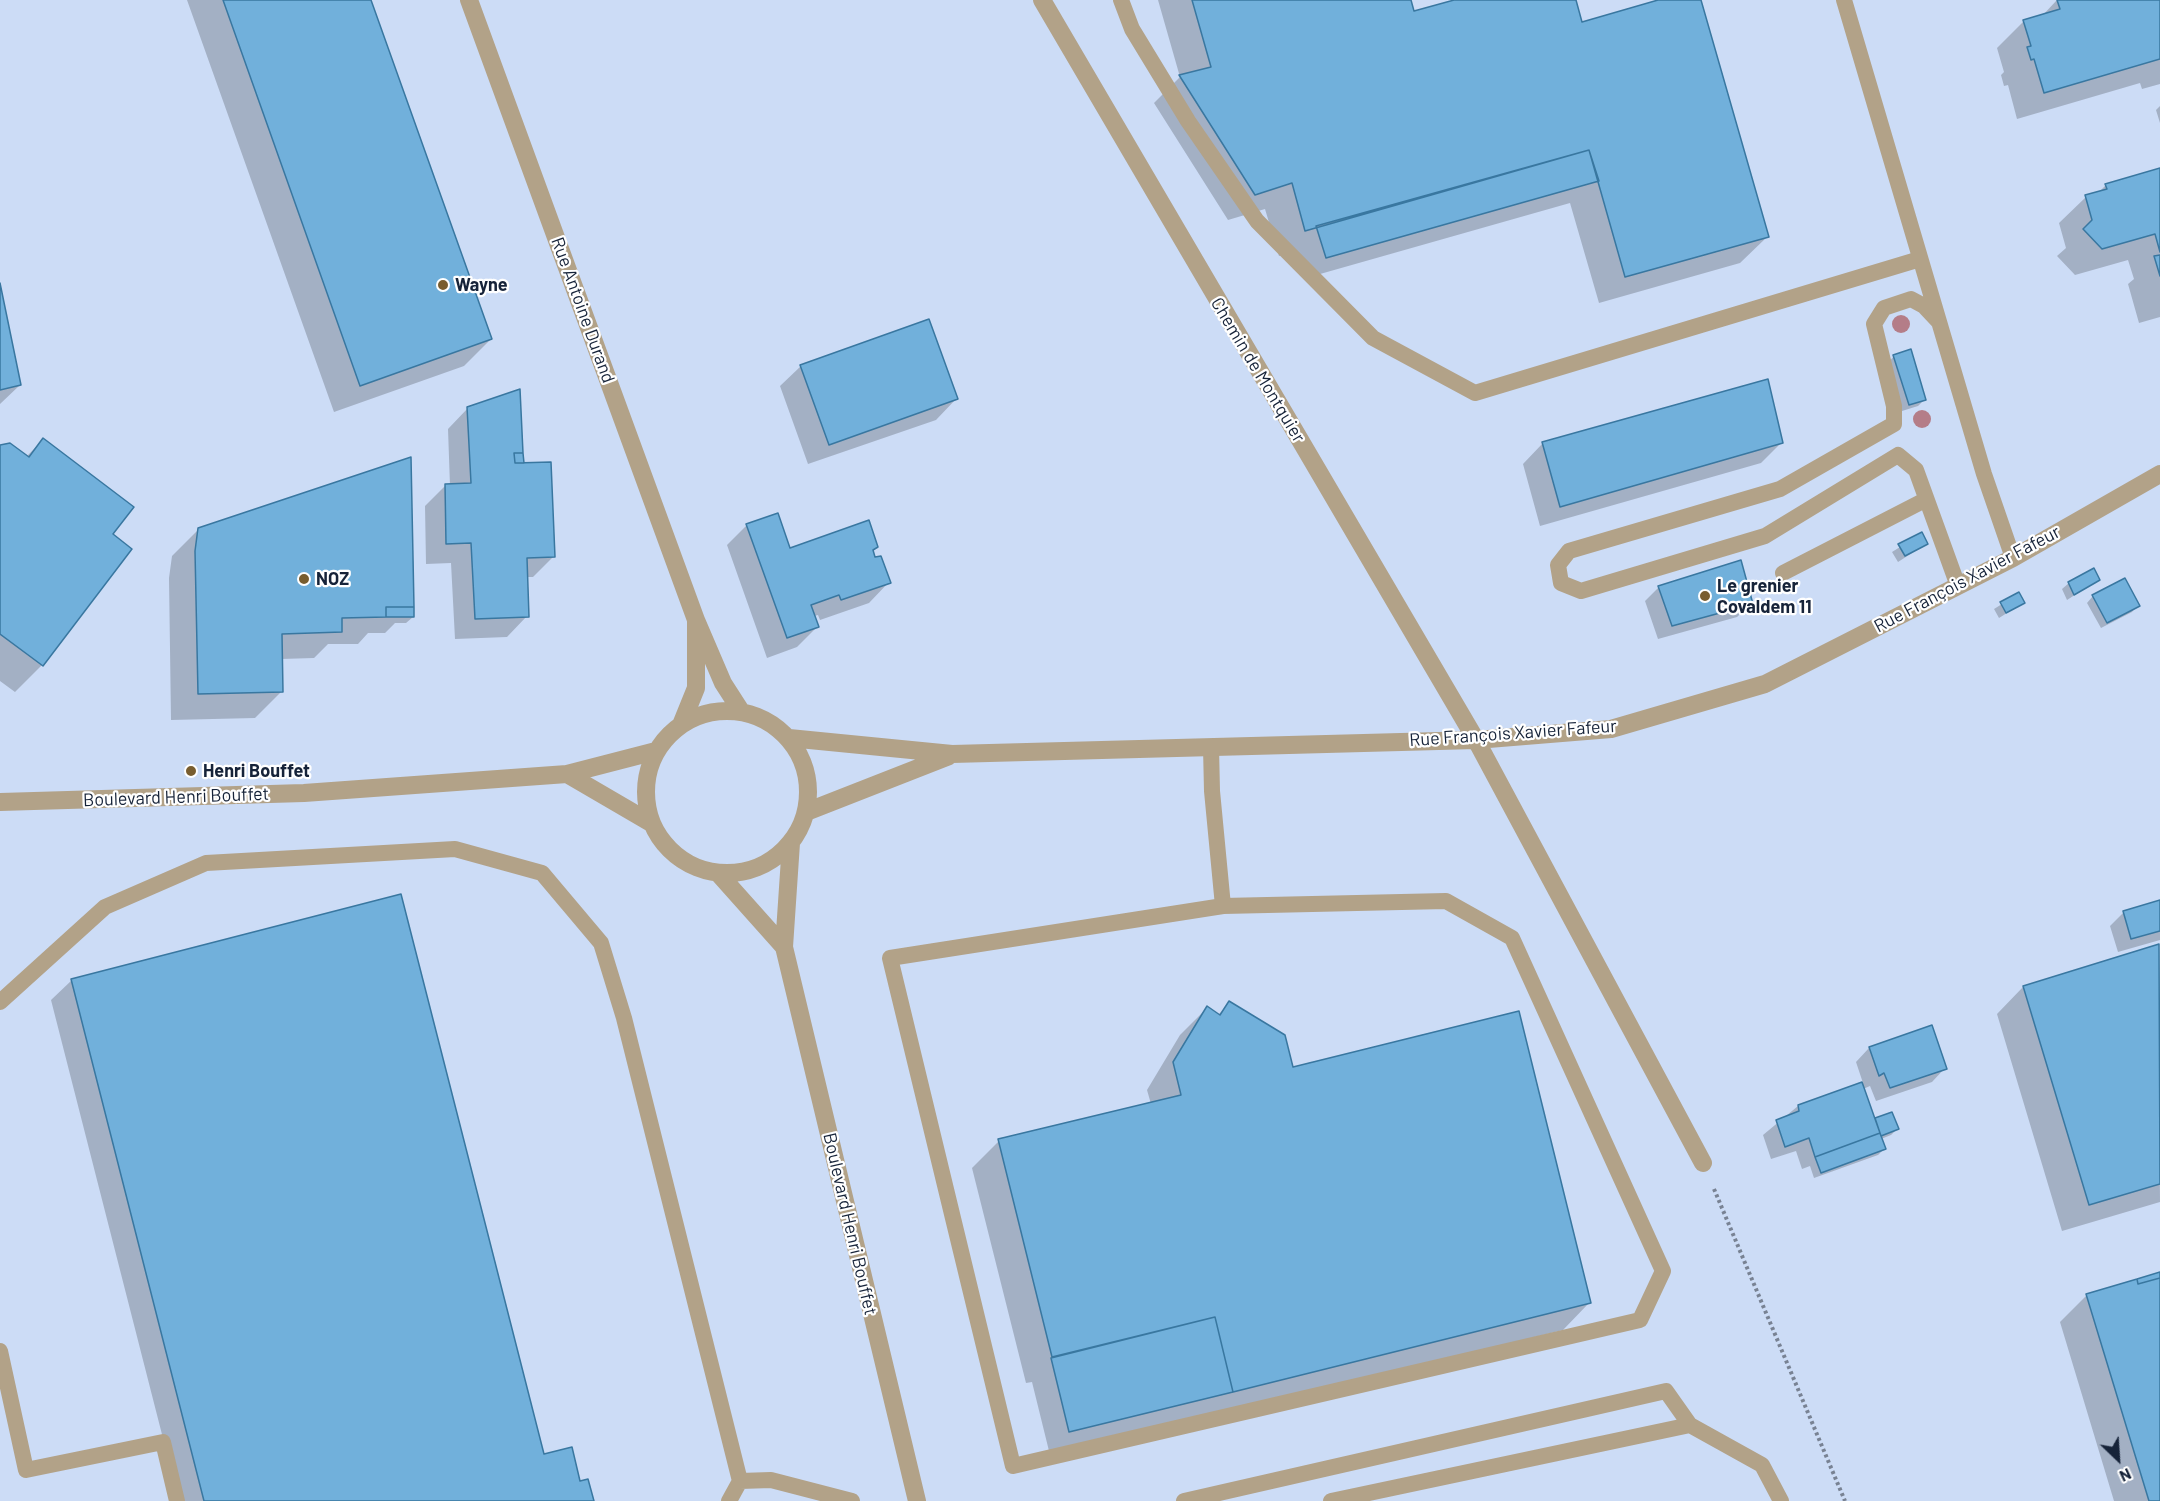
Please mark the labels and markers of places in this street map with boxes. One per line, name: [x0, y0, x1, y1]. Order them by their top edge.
place label: Wayne: [455, 274, 508, 296]
marker: Wayne: [436, 278, 450, 292]
place label: NOZ: [316, 568, 349, 590]
marker: NOZ: [297, 572, 311, 586]
place label: Le grenier Covaldem 11: [1717, 575, 1812, 618]
marker: Le grenier Covaldem 11: [1698, 589, 1712, 603]
place label: Henri Bouffet: [203, 760, 310, 782]
marker: Henri Bouffet: [184, 764, 198, 778]

